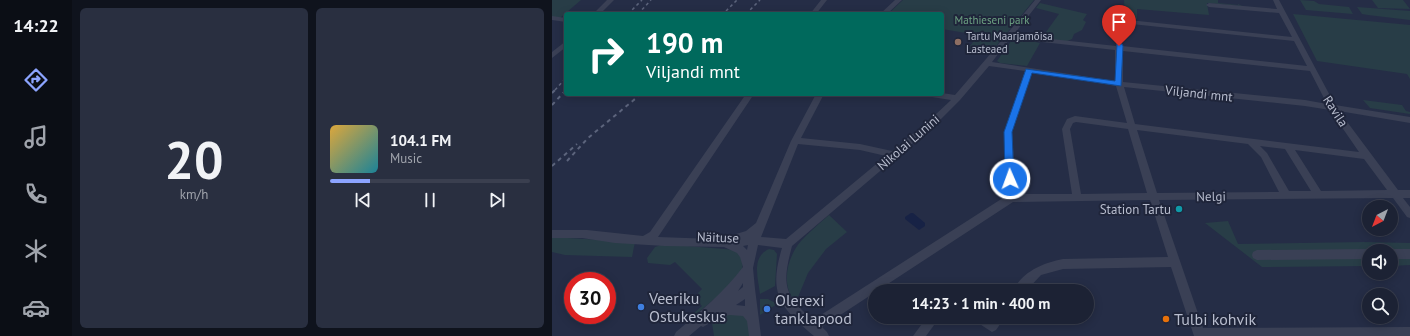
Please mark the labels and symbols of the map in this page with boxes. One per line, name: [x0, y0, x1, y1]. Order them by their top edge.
pin: [1102, 5, 1136, 46]
park label: Mathieseni park: [955, 13, 1030, 27]
place label: Tartu Maarjamõisa Lasteaed: [966, 29, 1053, 56]
marker: Tartu Maarjamõisa Lasteaed: [953, 37, 963, 47]
street label: Viljandi mnt: [1163, 81, 1234, 106]
street label: Ravila: [1319, 92, 1352, 130]
street label: Nikolai Lunini: [874, 111, 943, 174]
position arrow: [989, 158, 1031, 200]
street label: Nelgi: [1196, 188, 1226, 205]
north arrow: [1362, 200, 1398, 236]
place label: Station Tartu: [1100, 201, 1171, 218]
marker: Station Tartu: [1174, 204, 1184, 214]
street label: Näituse: [697, 228, 739, 247]
speed limit sign: 30: [564, 272, 616, 324]
place label: Veeriku Ostukeskus: [648, 288, 726, 326]
place label: Olerexi tanklapood: [775, 290, 852, 328]
marker: Veeriku Ostukeskus: [636, 302, 646, 312]
marker: Olerexi tanklapood: [762, 304, 772, 314]
place label: Tulbi kohvik: [1174, 309, 1256, 329]
marker: Tulbi kohvik: [1161, 314, 1171, 324]

